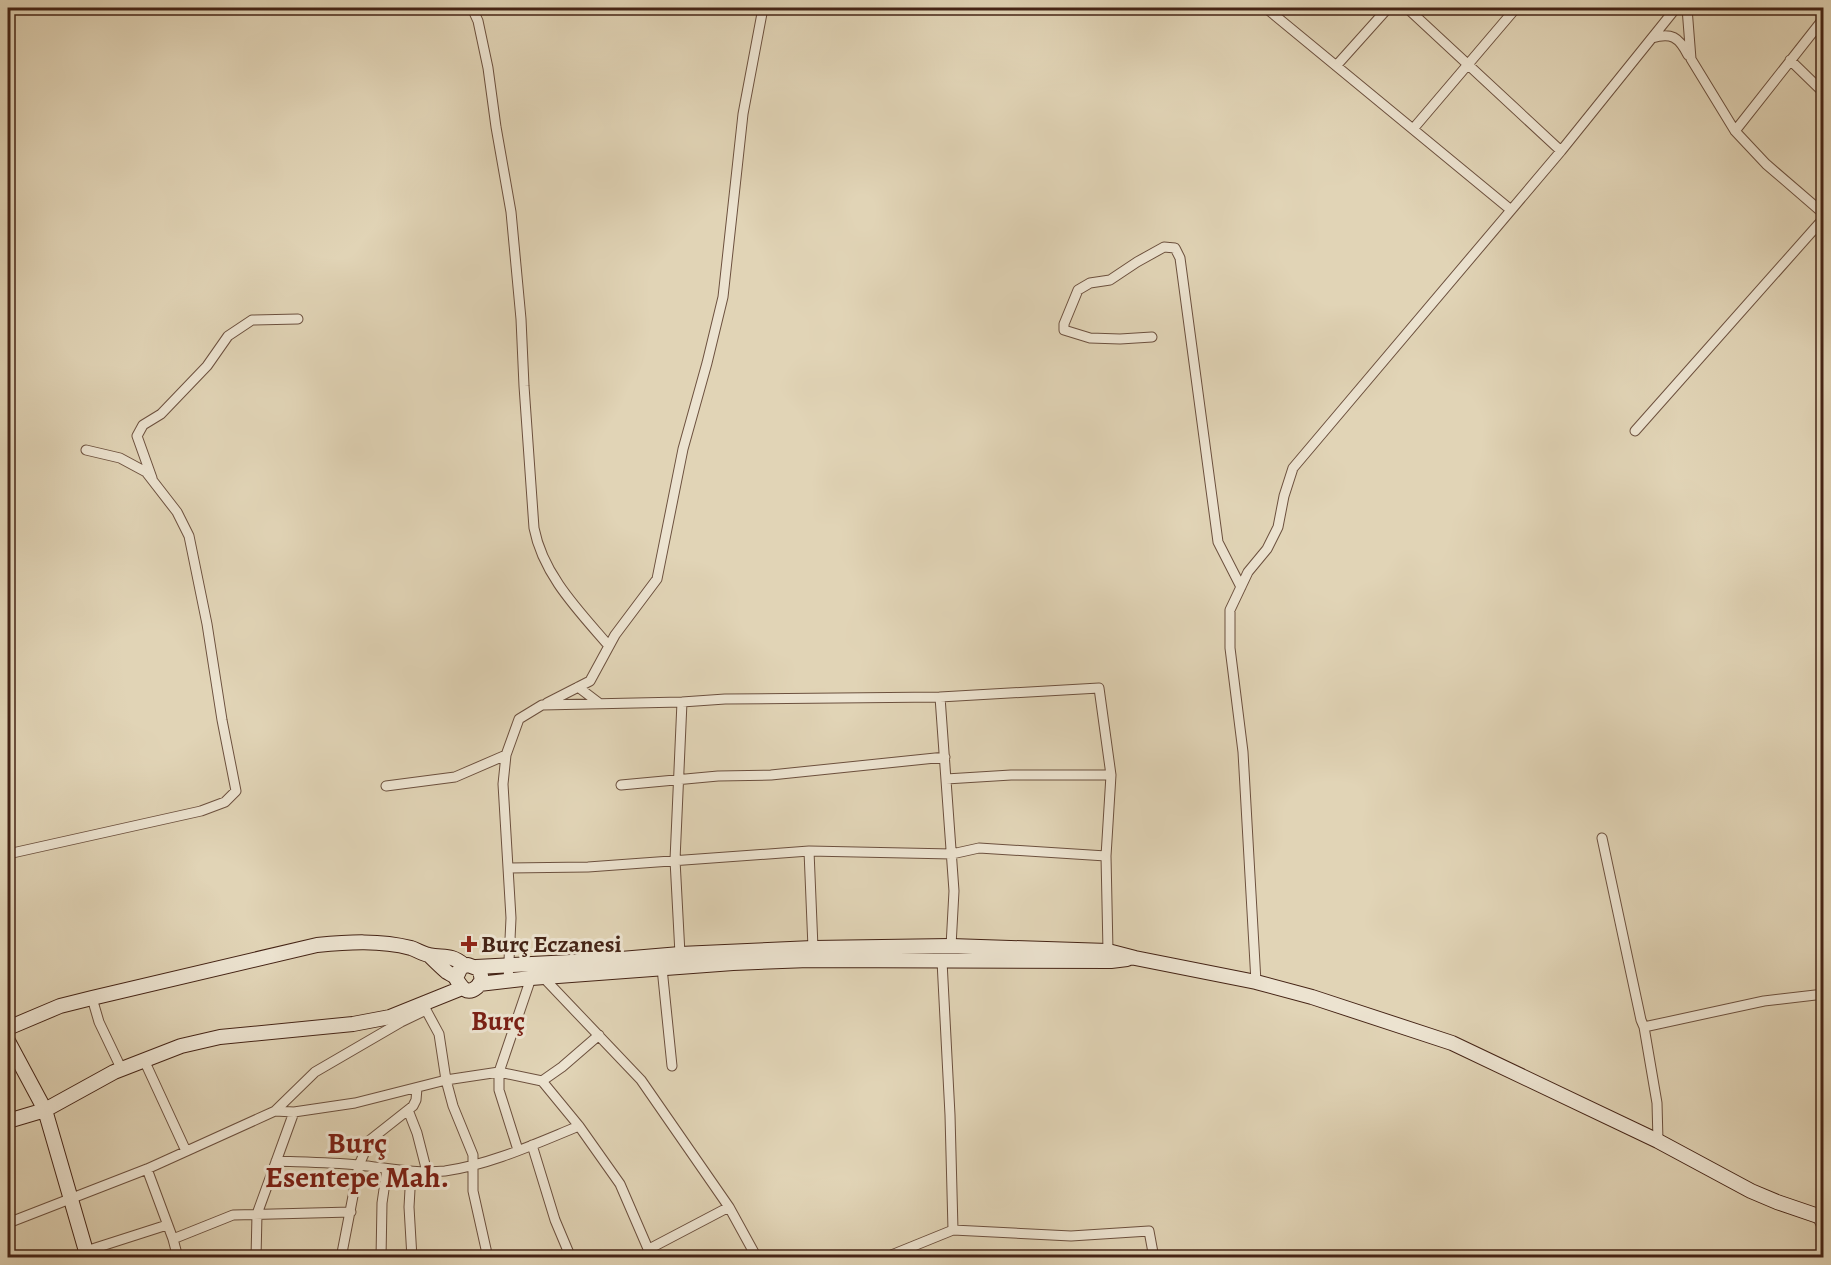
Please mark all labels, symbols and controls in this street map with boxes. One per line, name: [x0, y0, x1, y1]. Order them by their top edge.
place label: Burç Eczanesi: [481, 928, 621, 960]
marker: Burç Eczanesi: [462, 937, 476, 951]
district label: Burç: [471, 1003, 525, 1039]
district label: Burç Esentepe Mah.: [265, 1123, 449, 1197]

